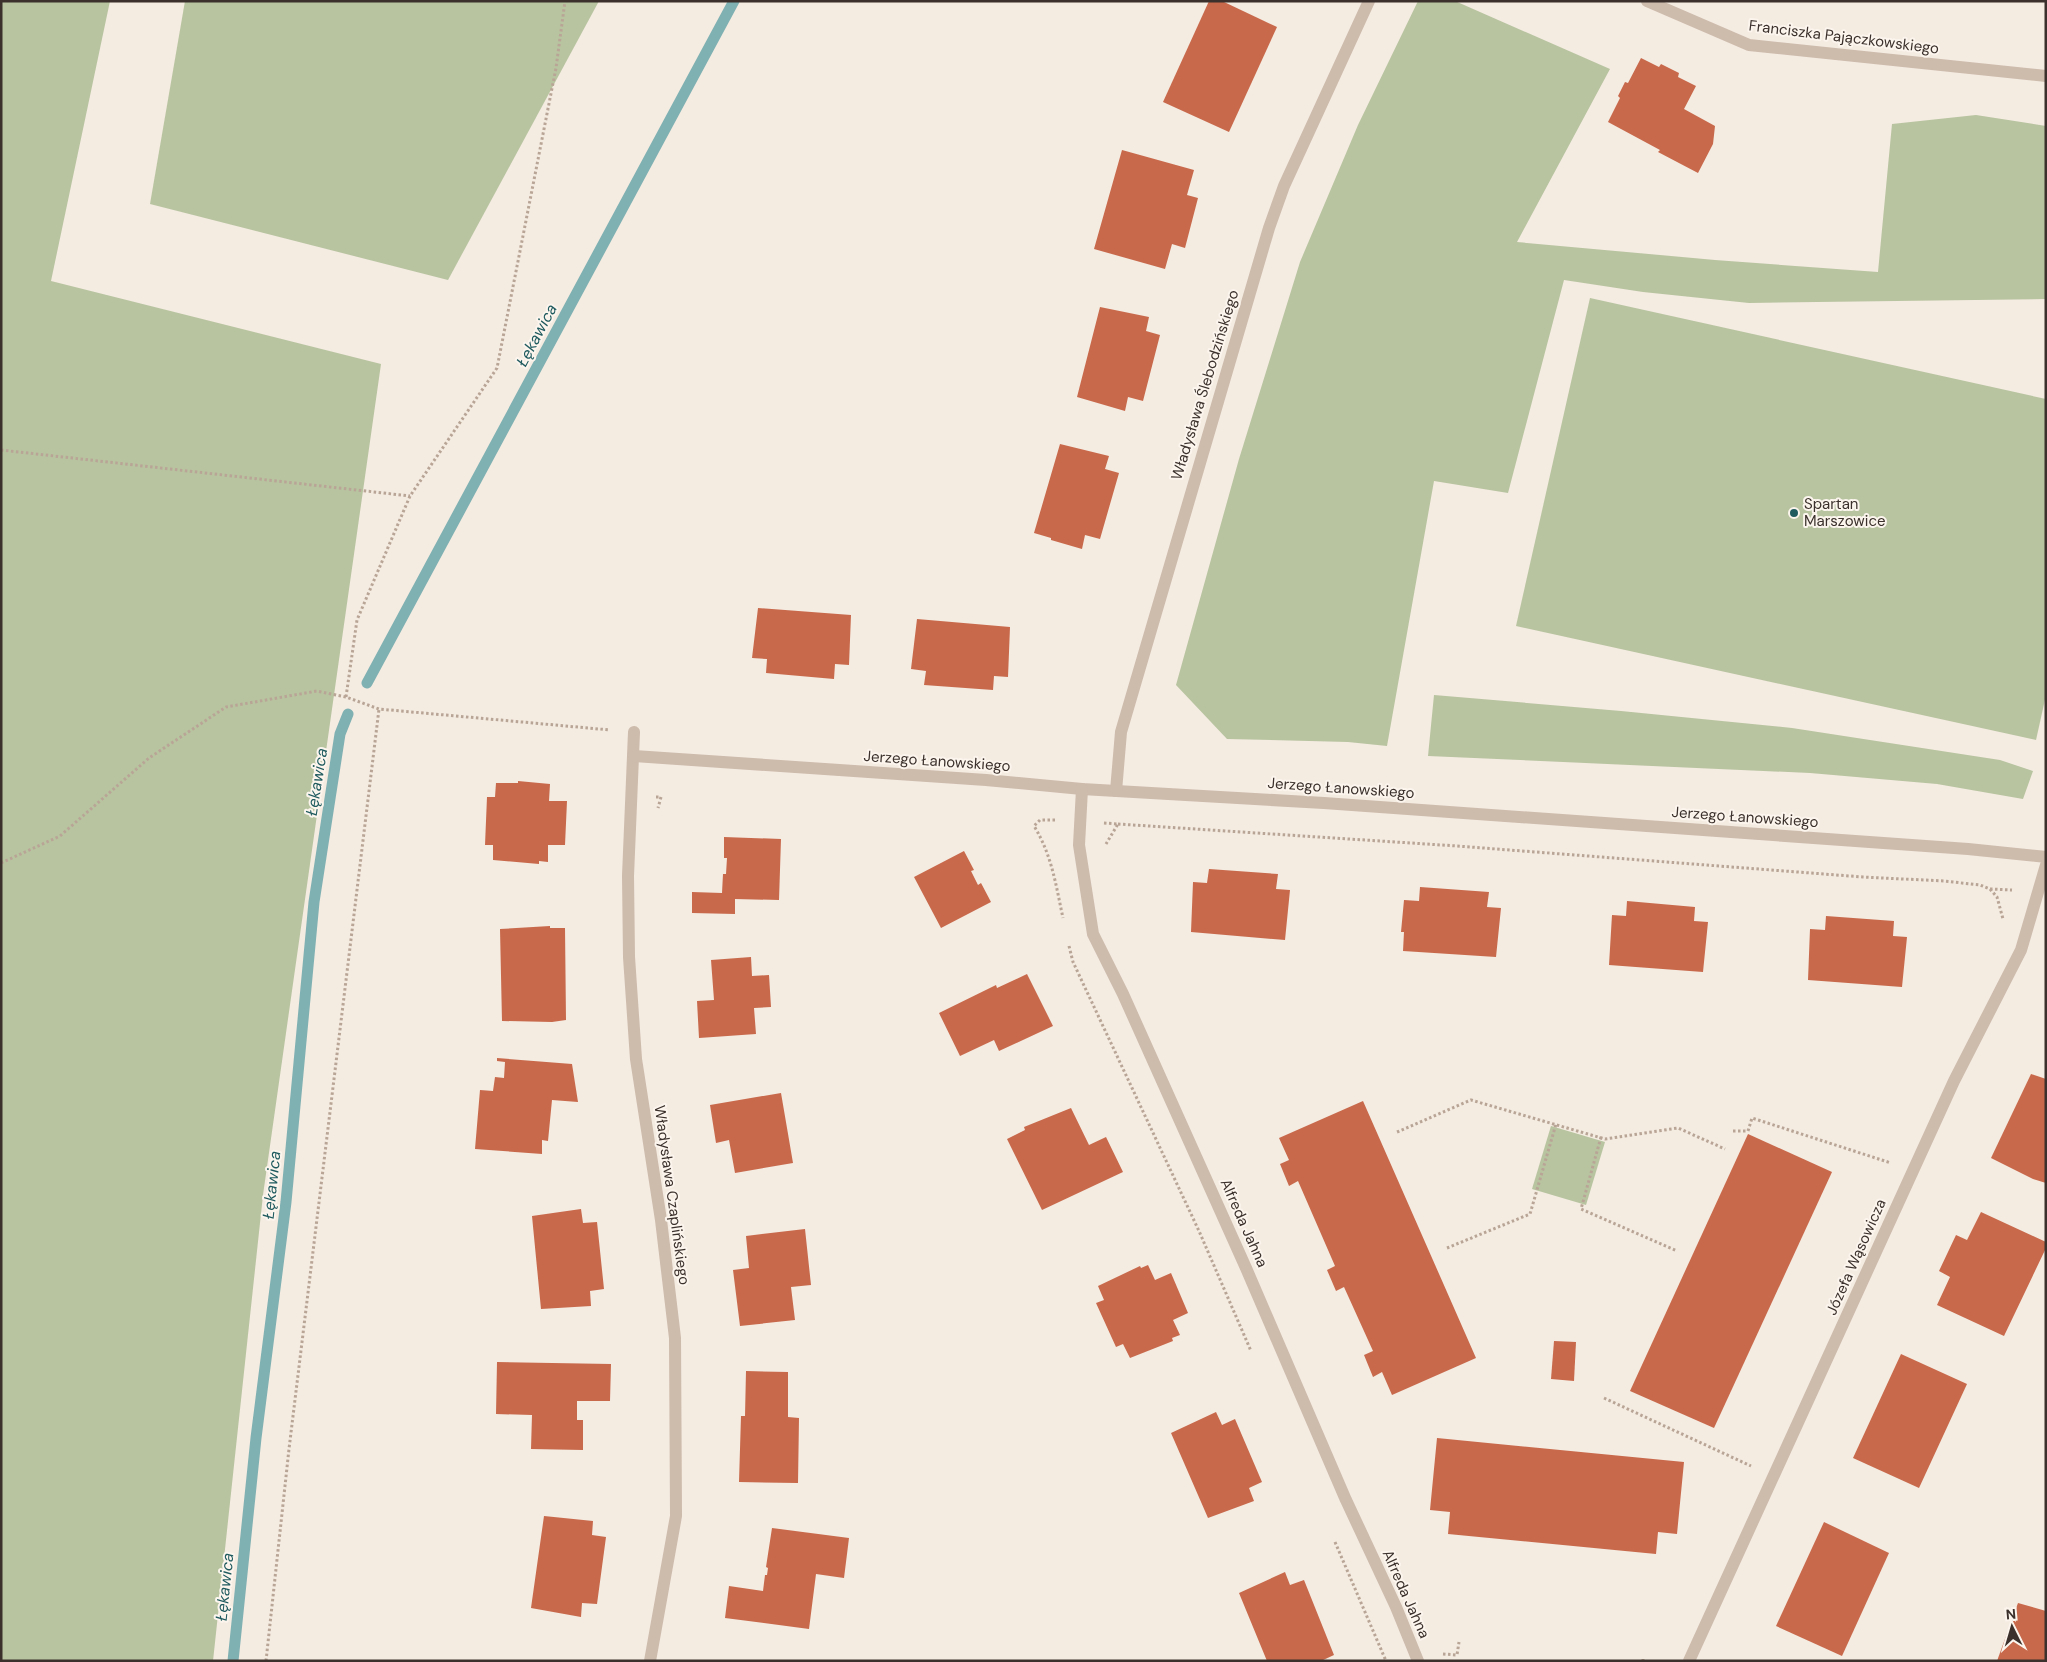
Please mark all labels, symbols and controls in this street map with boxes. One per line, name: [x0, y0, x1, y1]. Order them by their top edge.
street label: Franciszka Pajączkowskiego: [1748, 15, 1940, 59]
street label: Władysława Ślebodzińskiego: [1167, 287, 1244, 483]
water label: Łękawica: [511, 300, 562, 370]
place label: Spartan Marszowice: [1804, 494, 1885, 531]
marker: Spartan Marszowice: [1788, 507, 1800, 519]
water label: Łękawica: [301, 746, 332, 818]
street label: Jerzego Łanowskiego: [863, 746, 1011, 776]
street label: Jerzego Łanowskiego: [1267, 773, 1415, 803]
street label: Jerzego Łanowskiego: [1671, 802, 1819, 832]
street label: Władysława Czaplińskiego: [649, 1104, 695, 1286]
water label: Łękawica: [257, 1150, 286, 1220]
street label: Alfreda Jahna: [1216, 1176, 1272, 1270]
street label: Józefa Wąsowicza: [1821, 1196, 1891, 1318]
street label: Alfreda Jahna: [1378, 1547, 1434, 1641]
water label: Łękawica: [210, 1552, 239, 1622]
north arrow: [1987, 1602, 2037, 1652]
text: N: [2005, 1605, 2017, 1623]

